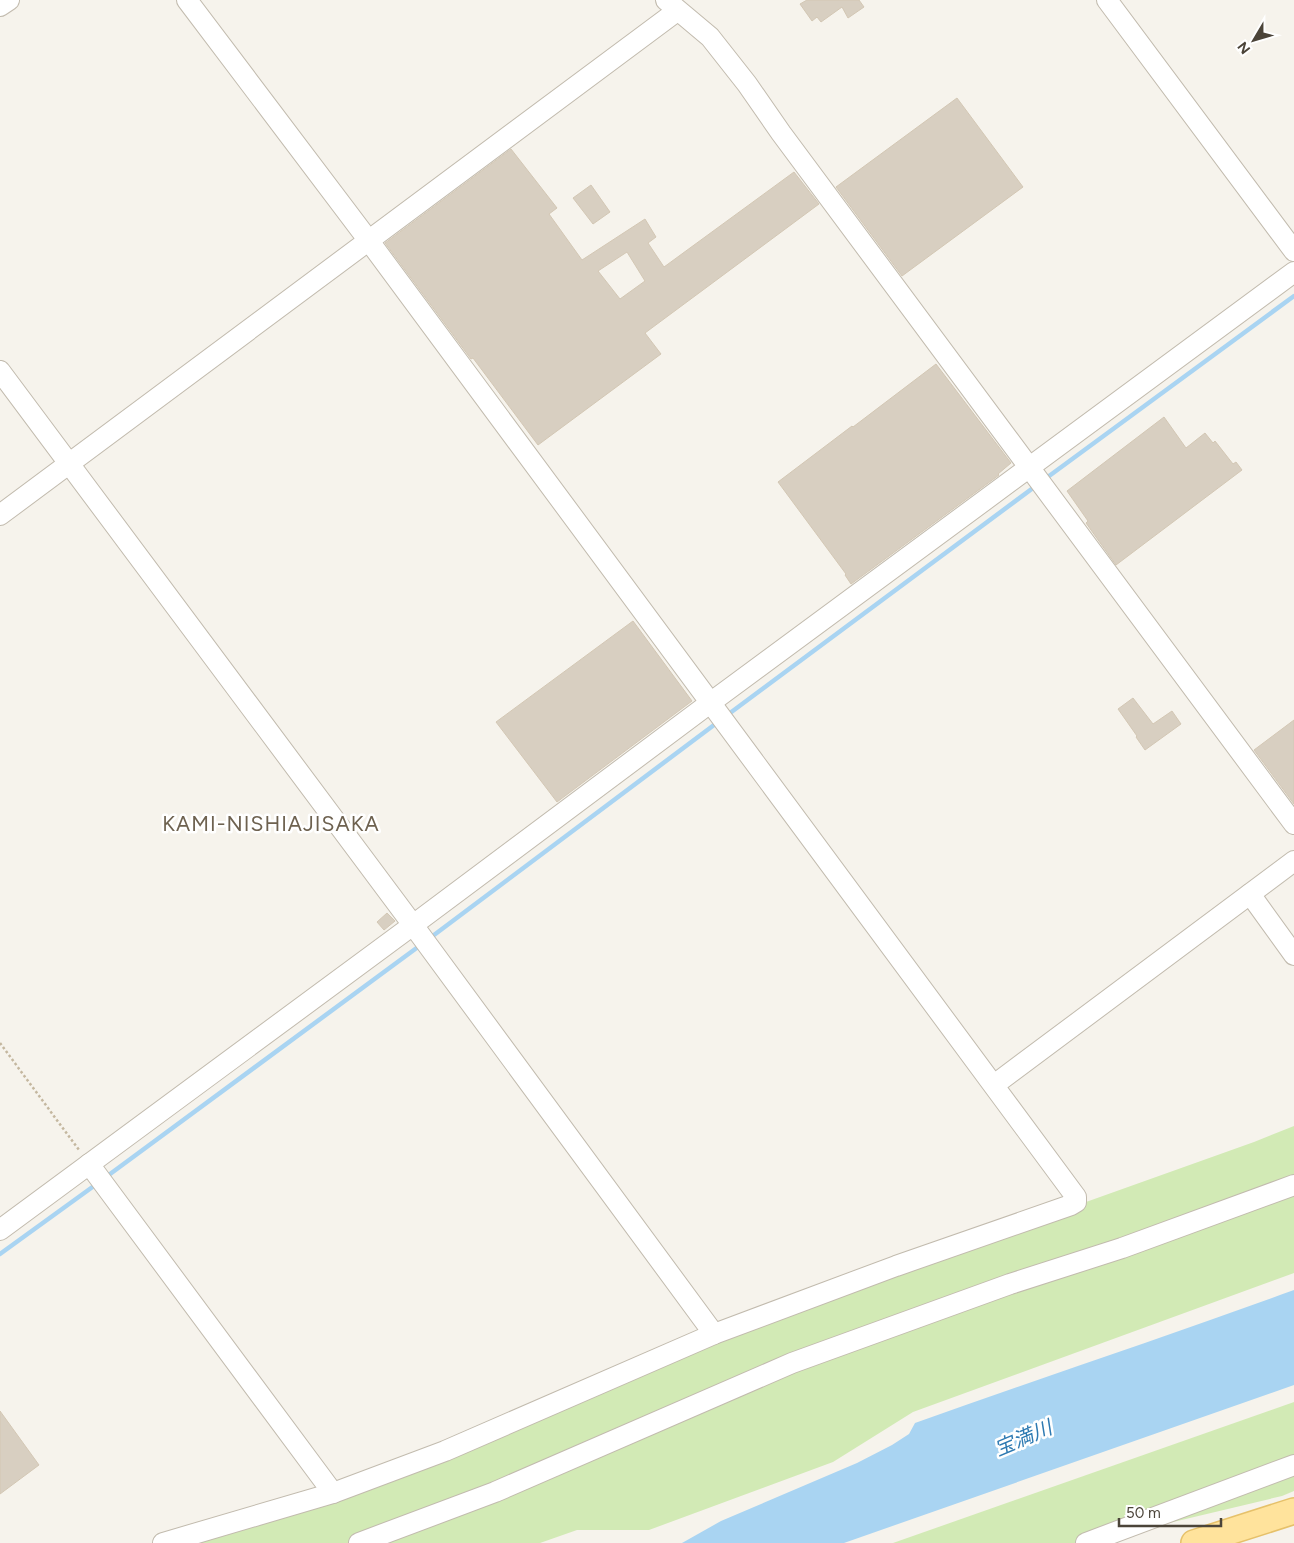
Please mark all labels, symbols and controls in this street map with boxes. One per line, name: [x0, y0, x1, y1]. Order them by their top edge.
north arrow: [1229, 15, 1279, 65]
text: N: [1234, 38, 1254, 57]
district label: KAMI-NISHIAJISAKA: [162, 811, 380, 836]
water label: 宝満川: [991, 1414, 1057, 1461]
scale bar: [1119, 1496, 1222, 1528]
text: 50 m: [1126, 1504, 1161, 1522]

